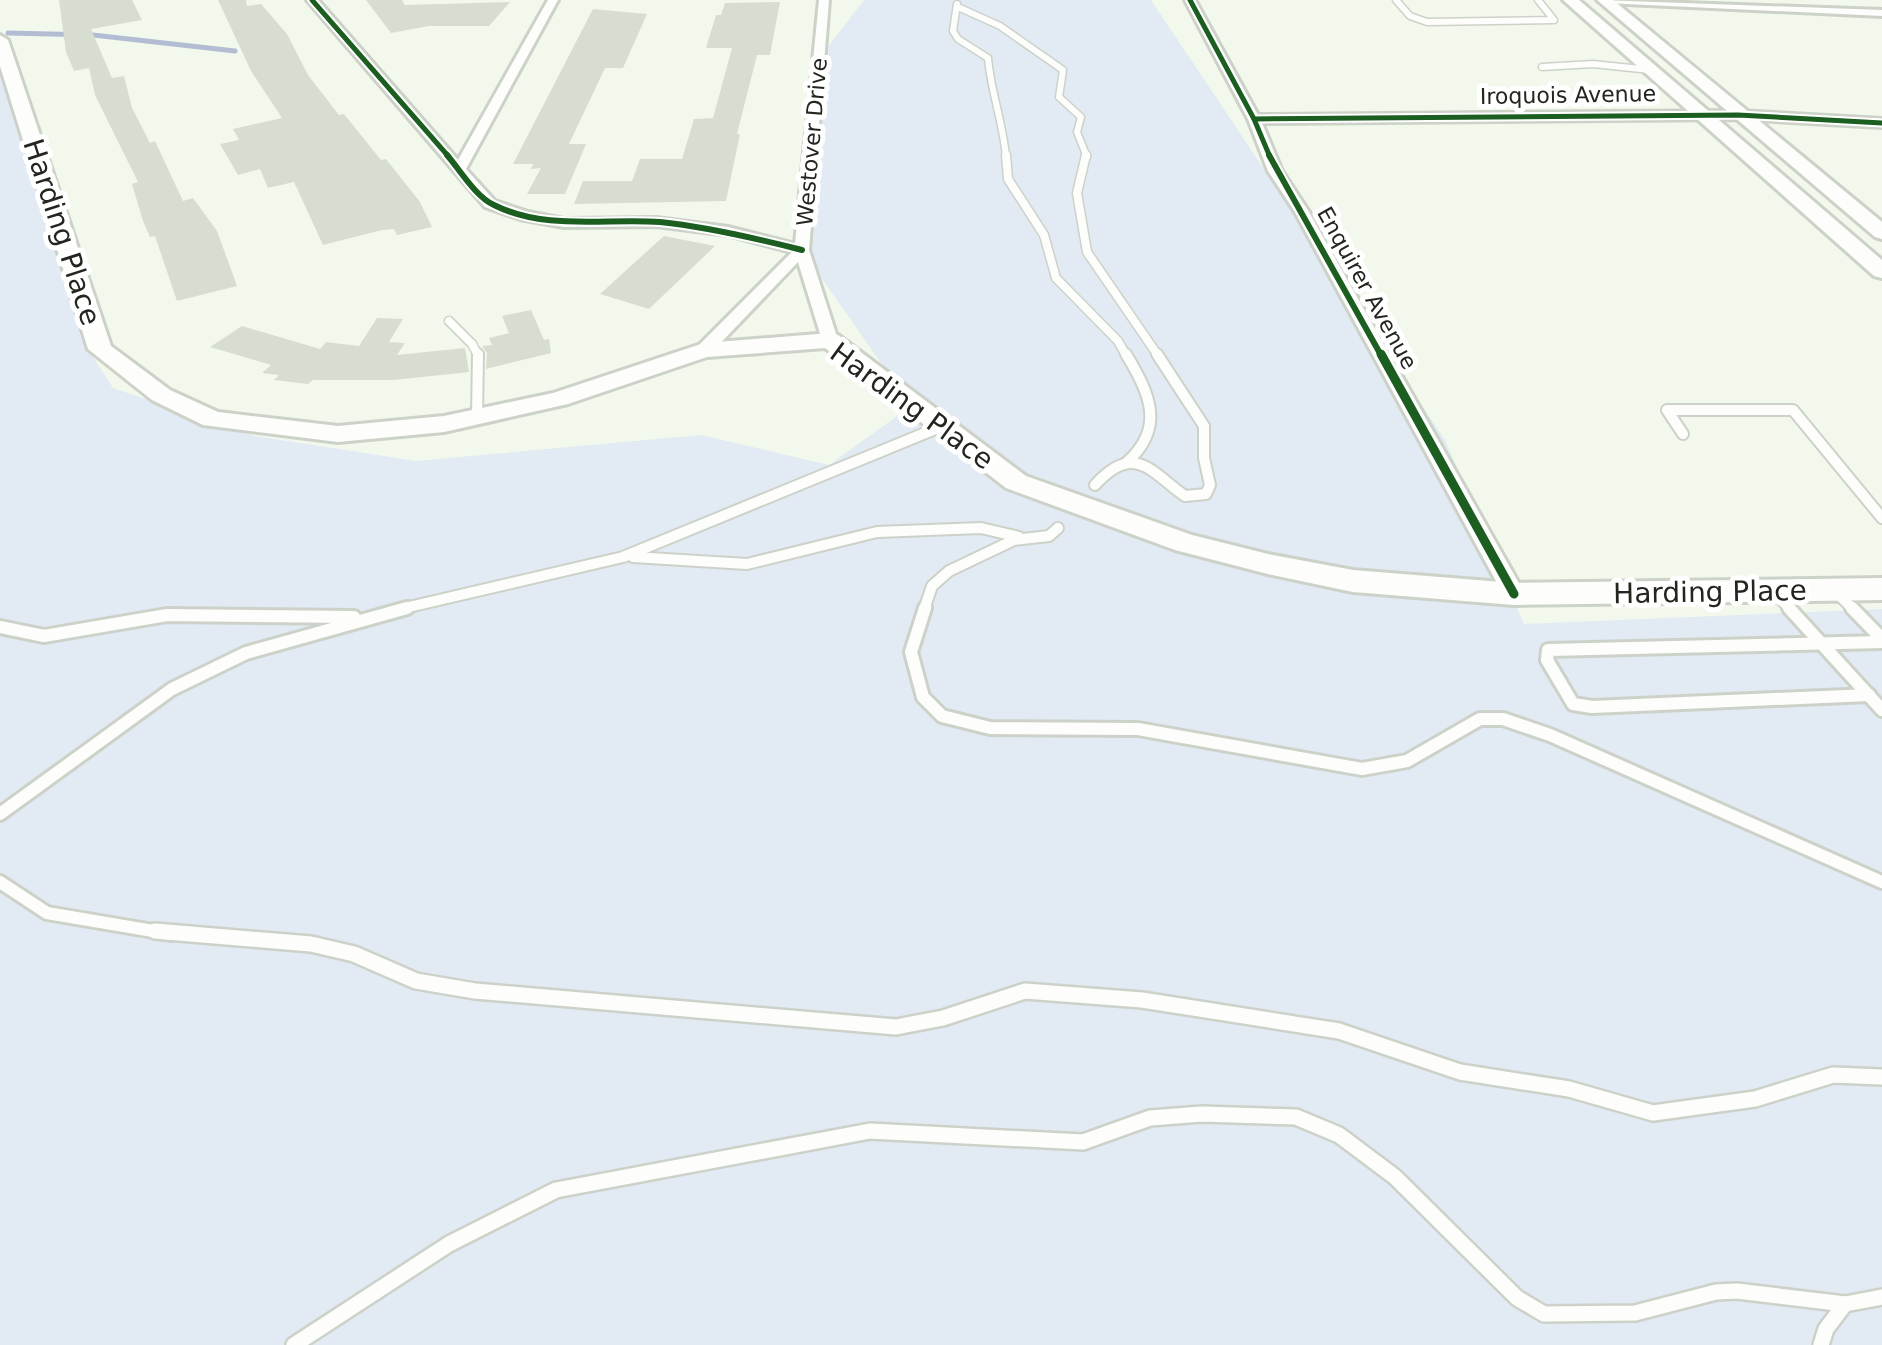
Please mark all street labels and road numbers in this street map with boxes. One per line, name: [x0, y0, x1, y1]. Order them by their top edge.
street label: Westover Drive: [792, 57, 832, 227]
street label: Iroquois Avenue: [1480, 81, 1656, 109]
street label: Harding Place: [16, 135, 108, 329]
street label: Enquirer Avenue: [1312, 202, 1422, 374]
street label: Harding Place: [824, 336, 1000, 476]
street label: Harding Place: [1613, 574, 1807, 610]

